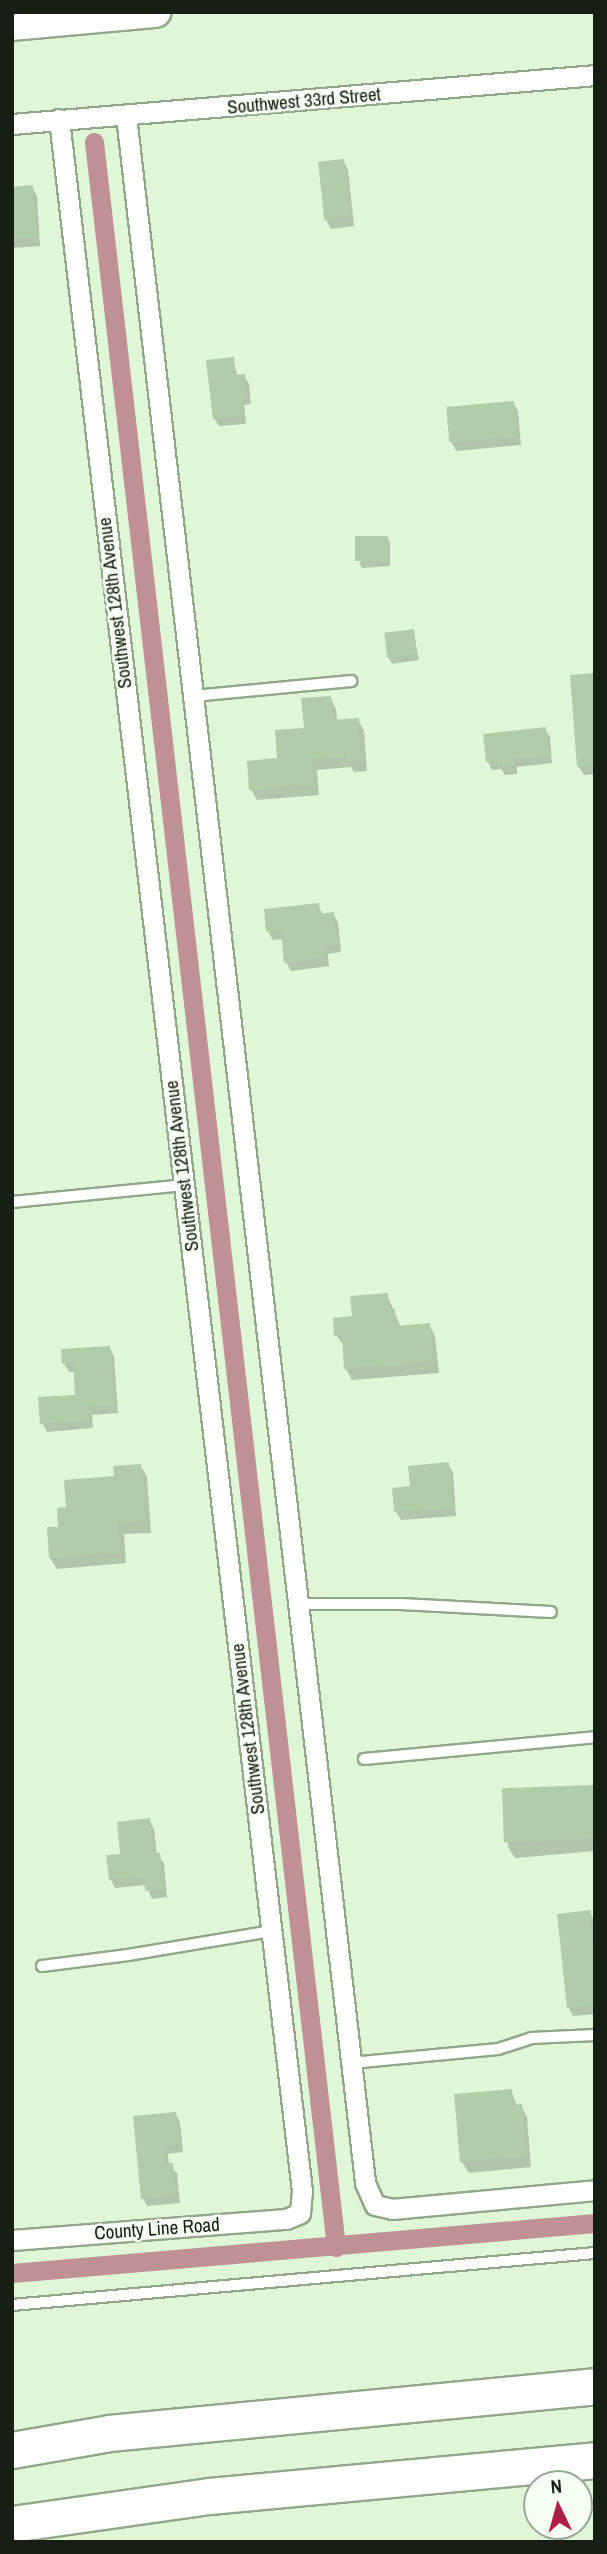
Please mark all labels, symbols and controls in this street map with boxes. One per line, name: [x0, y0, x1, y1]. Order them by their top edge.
street label: Southwest 33rd Street: [226, 83, 382, 119]
street label: Southwest 128th Avenue: [93, 516, 137, 690]
street label: Southwest 128th Avenue: [160, 1079, 204, 1253]
street label: Southwest 128th Avenue: [226, 1642, 270, 1816]
street label: County Line Road: [94, 2213, 220, 2245]
north arrow: [523, 2470, 593, 2540]
text: N: [550, 2473, 563, 2500]

